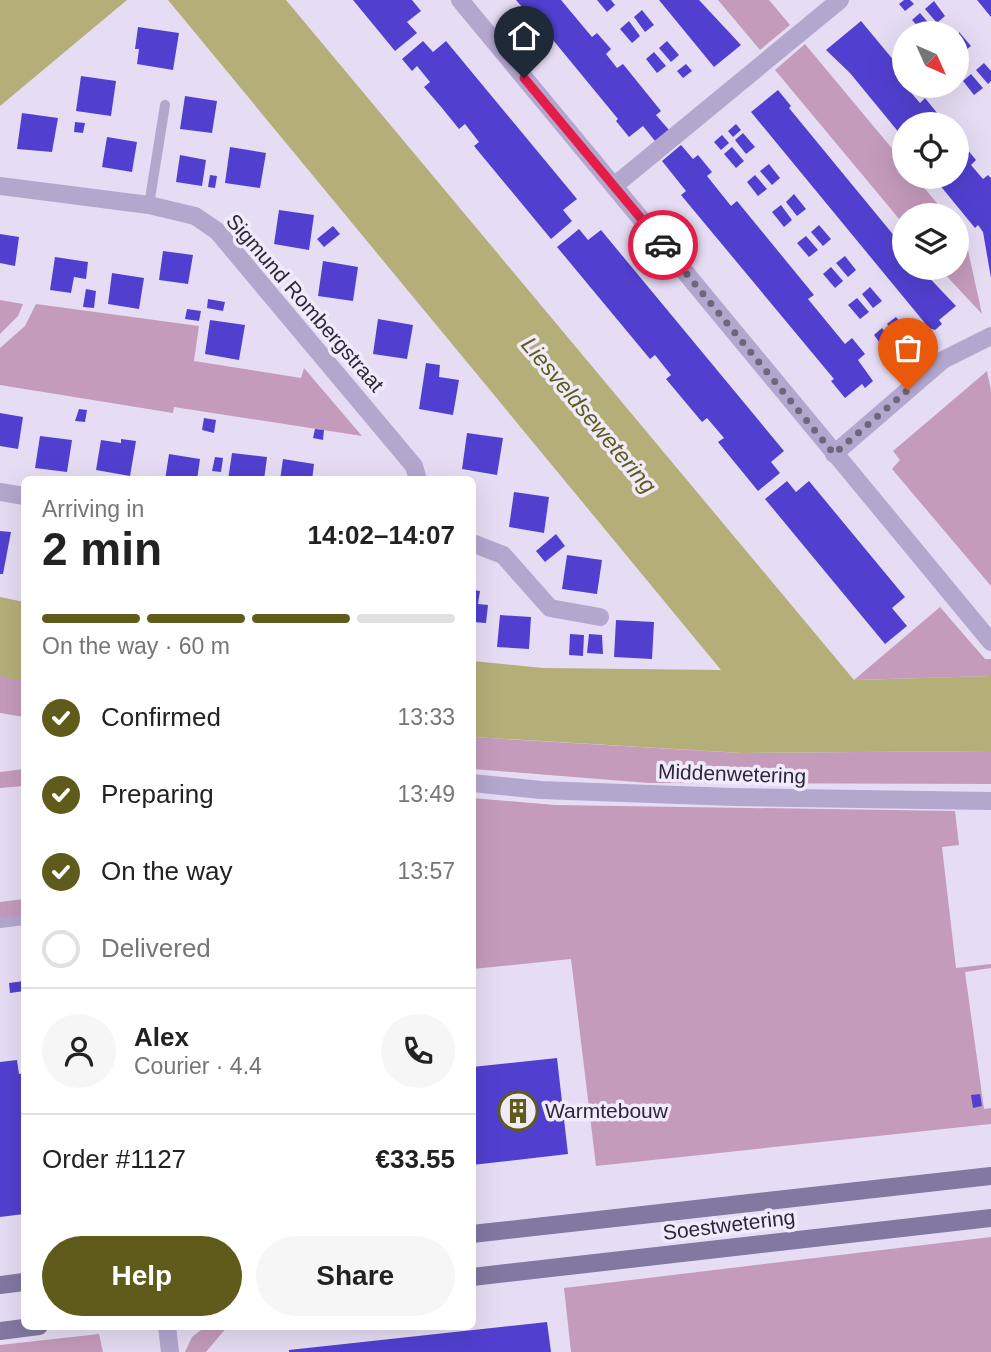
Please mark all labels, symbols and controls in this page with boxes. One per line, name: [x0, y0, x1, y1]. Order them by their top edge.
pin: [494, 6, 554, 78]
icon: home: [505, 17, 543, 55]
north arrow: [892, 21, 970, 98]
map controls: [892, 21, 969, 280]
button: locate: [892, 112, 969, 189]
button: layers: [892, 203, 969, 280]
street label: Sigmund Rombergstraat: [222, 209, 389, 396]
courier: [628, 210, 698, 280]
icon: car: [644, 226, 682, 264]
pin: [878, 318, 938, 390]
icon: bag: [889, 329, 927, 367]
water label: Liesveldsewetering: [516, 332, 662, 498]
text: Arriving in: [42, 496, 144, 522]
text: 14:02–14:07: [308, 520, 455, 550]
text: 2 min: [42, 523, 162, 575]
text: On the way · 60 m: [42, 633, 230, 659]
icon: check: [42, 699, 80, 737]
text: Confirmed: [101, 702, 221, 732]
text: 13:33: [397, 704, 455, 730]
street label: Middenwetering: [658, 759, 807, 788]
icon: check: [42, 776, 80, 814]
text: Preparing: [101, 779, 214, 809]
text: 13:49: [397, 781, 455, 807]
icon: check: [42, 853, 80, 891]
text: On the way: [101, 856, 233, 886]
text: 13:57: [397, 858, 455, 884]
text: Delivered: [101, 933, 211, 963]
button: person: [42, 1014, 116, 1088]
button: phone: [381, 1014, 455, 1088]
text: Alex: [134, 1022, 189, 1052]
text: Courier · 4.4: [134, 1053, 262, 1079]
building icon: Warmtebouw: [497, 1090, 539, 1132]
place label: Warmtebouw: [545, 1099, 669, 1122]
text: Order #1127: [42, 1144, 186, 1174]
text: €33.55: [375, 1144, 455, 1174]
street label: Soestwetering: [661, 1205, 796, 1244]
button: Help: [42, 1236, 242, 1316]
button: Share: [256, 1236, 455, 1316]

